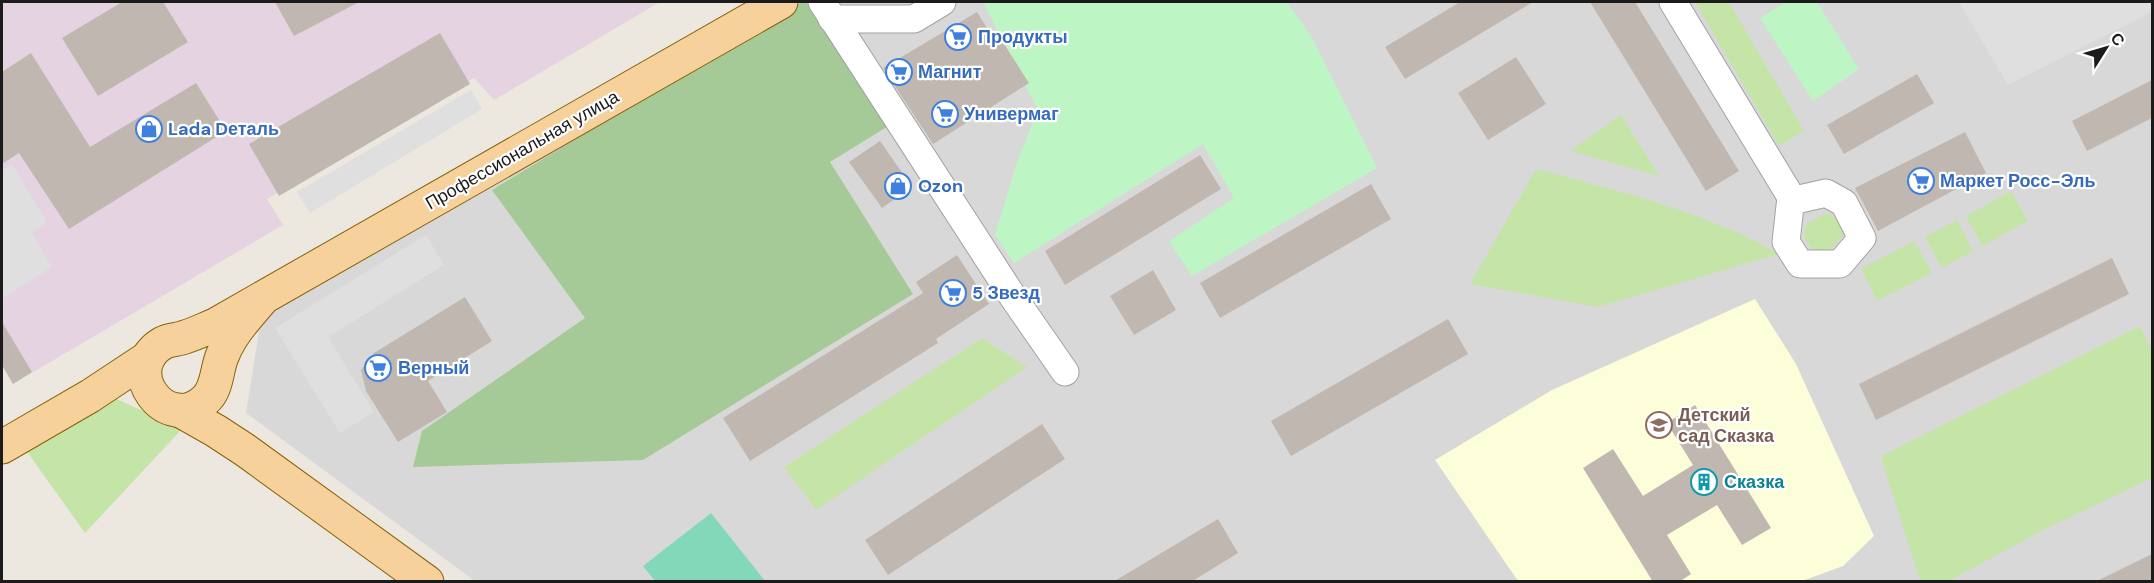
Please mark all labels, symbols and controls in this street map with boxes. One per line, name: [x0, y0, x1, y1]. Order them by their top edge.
north arrow: [2076, 18, 2136, 78]
supermarket icon: Продукты: [943, 22, 973, 52]
place label: Продукты: [978, 25, 1068, 49]
text: С: [2106, 28, 2130, 51]
supermarket icon: Магнит: [884, 57, 914, 87]
place label: Магнит: [918, 60, 982, 84]
street label: Профессиональная улица: [421, 84, 624, 215]
supermarket icon: Универмаг: [930, 99, 960, 129]
place label: Универмаг: [964, 102, 1059, 126]
shop icon: Lada Dеталь: [134, 114, 164, 144]
place label: Lada Dеталь: [168, 117, 279, 141]
supermarket icon: Маркет Росс-Эль: [1906, 166, 1936, 196]
place label: Маркет Росс-Эль: [1940, 169, 2096, 193]
shop icon: Ozon: [883, 171, 913, 201]
place label: Ozon: [918, 174, 963, 198]
supermarket icon: 5 Звезд: [938, 278, 968, 308]
place label: 5 Звезд: [972, 281, 1040, 305]
supermarket icon: Верный: [363, 353, 393, 383]
place label: Верный: [398, 356, 469, 380]
place label: Детский сад Сказка: [1678, 403, 1775, 448]
school or university icon: Детский сад Сказка: [1644, 410, 1674, 440]
building icon: Сказка: [1689, 467, 1719, 497]
place label: Сказка: [1724, 470, 1785, 494]

